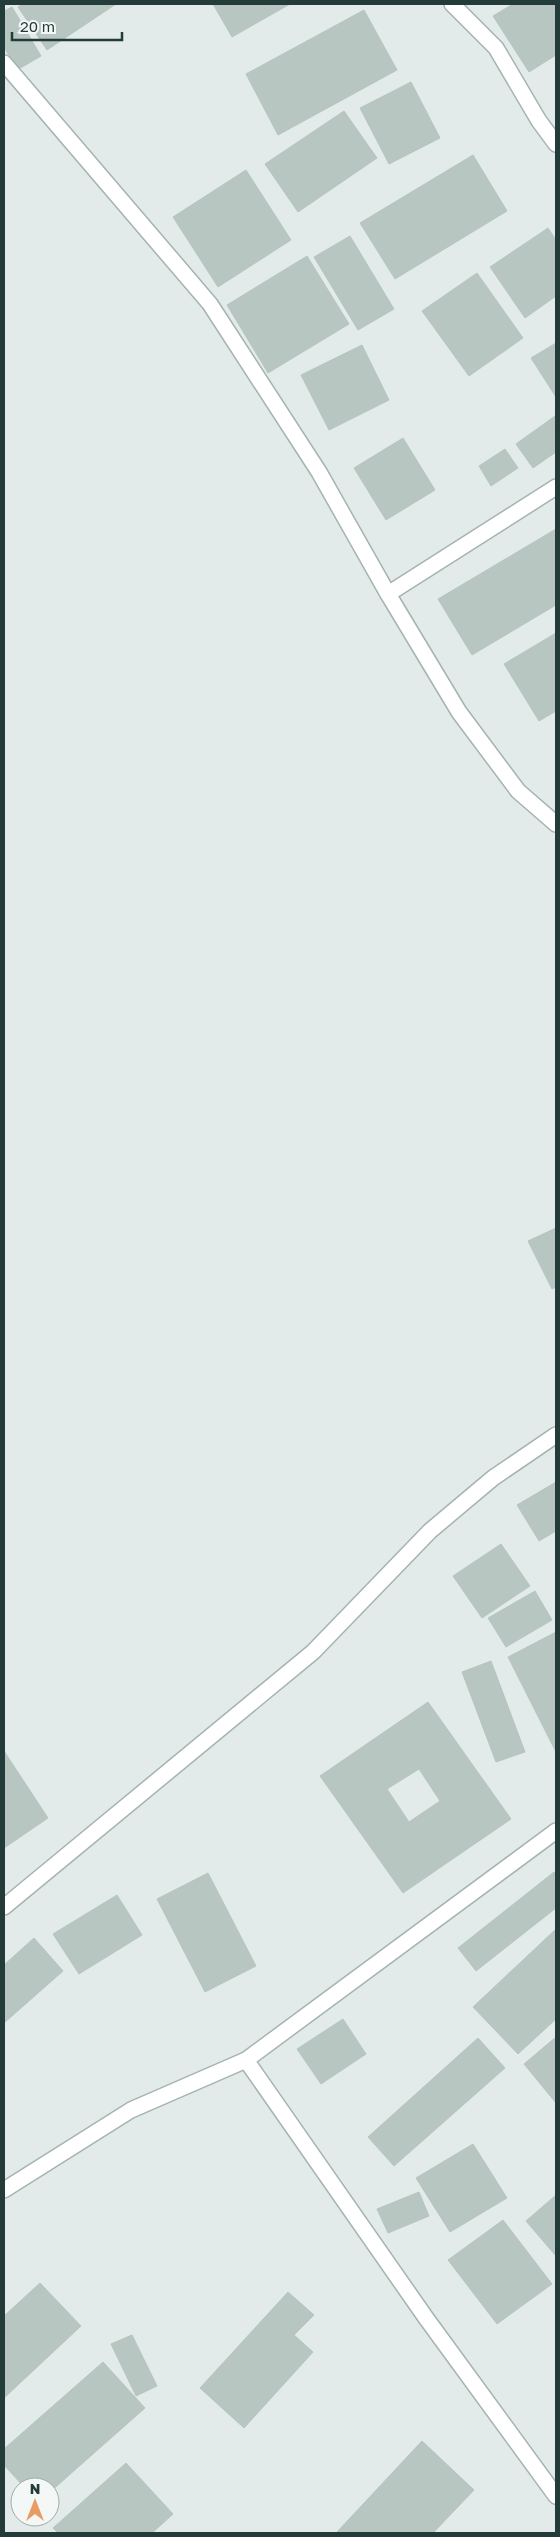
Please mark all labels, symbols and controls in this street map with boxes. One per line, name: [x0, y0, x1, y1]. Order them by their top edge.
scale bar: [12, 10, 122, 42]
text: 20 m: [20, 17, 55, 35]
north arrow: [10, 2477, 60, 2527]
text: N: [30, 2480, 40, 2497]

